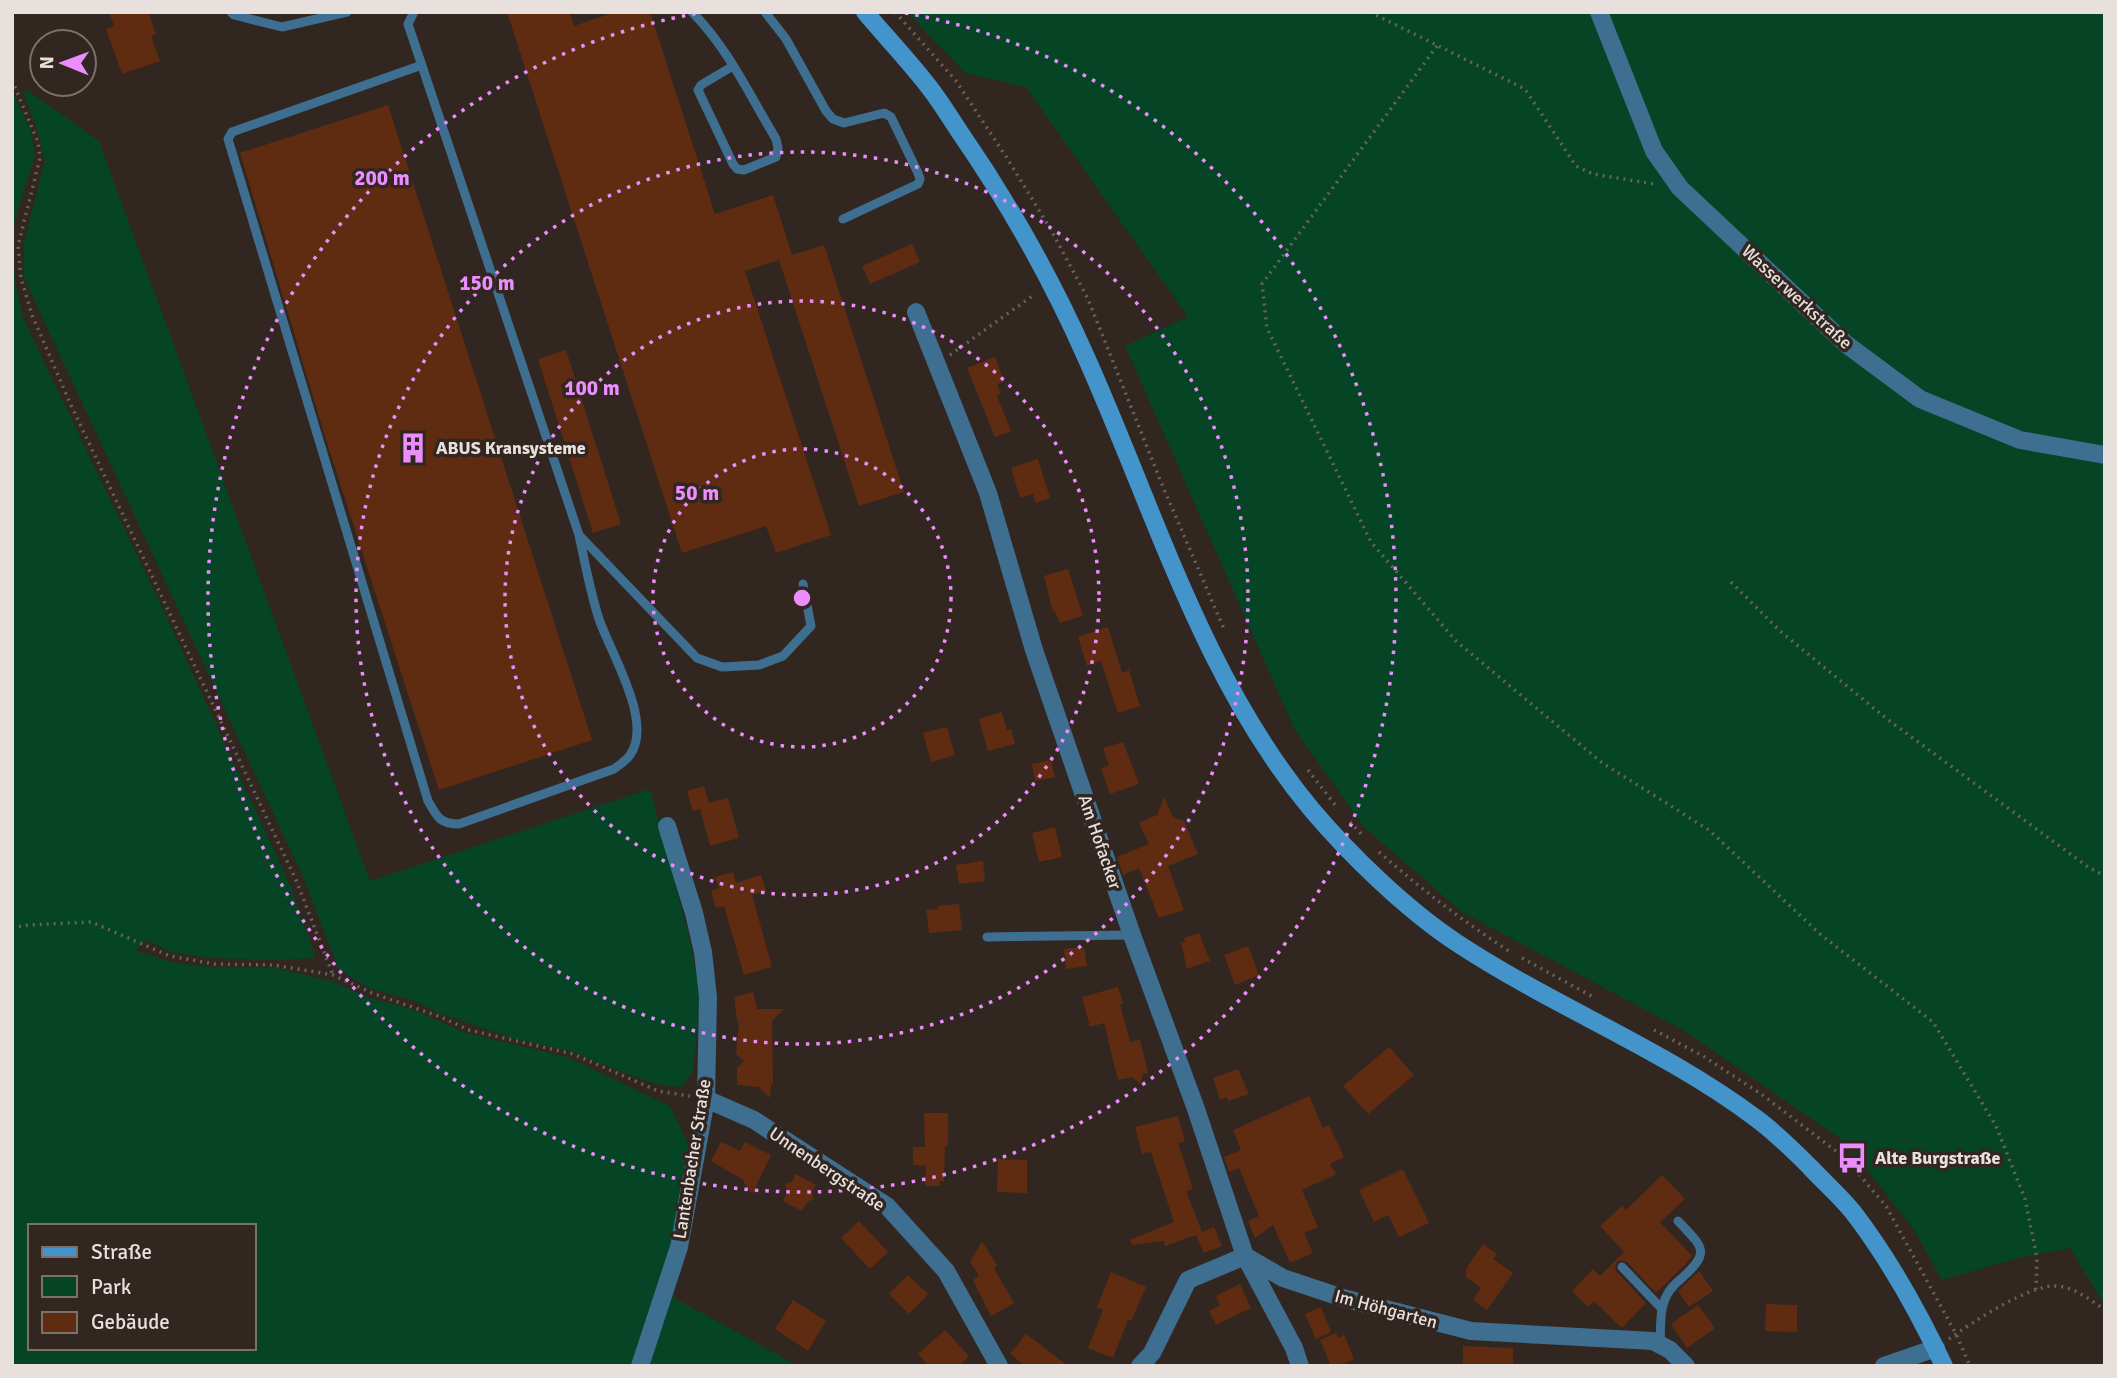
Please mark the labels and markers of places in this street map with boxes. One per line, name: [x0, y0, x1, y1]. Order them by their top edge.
building icon: ABUS Kransysteme: [396, 431, 430, 465]
place label: ABUS Kransysteme: [436, 437, 586, 459]
centre of rings: [790, 586, 814, 610]
bus stop icon: Alte Burgstraße: [1835, 1141, 1869, 1175]
place label: Alte Burgstraße: [1875, 1147, 2000, 1169]

